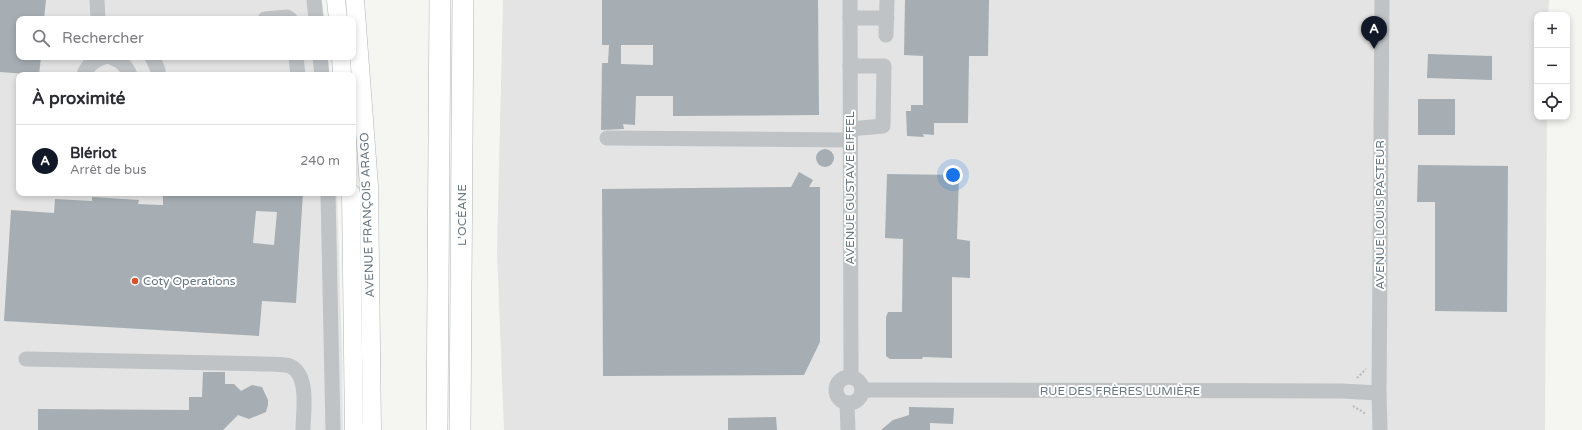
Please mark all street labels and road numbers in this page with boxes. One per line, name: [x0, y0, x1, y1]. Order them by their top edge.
street label: AVENUE GUSTAVE EIFFEL: [843, 111, 857, 265]
street label: AVENUE FRANÇOIS ARAGO: [357, 132, 377, 298]
street label: AVENUE LOUIS PASTEUR: [1373, 140, 1387, 290]
street label: L’OCÉANE: [455, 184, 469, 246]
street label: RUE DES FRÈRES LUMIÈRE: [1040, 384, 1201, 398]

